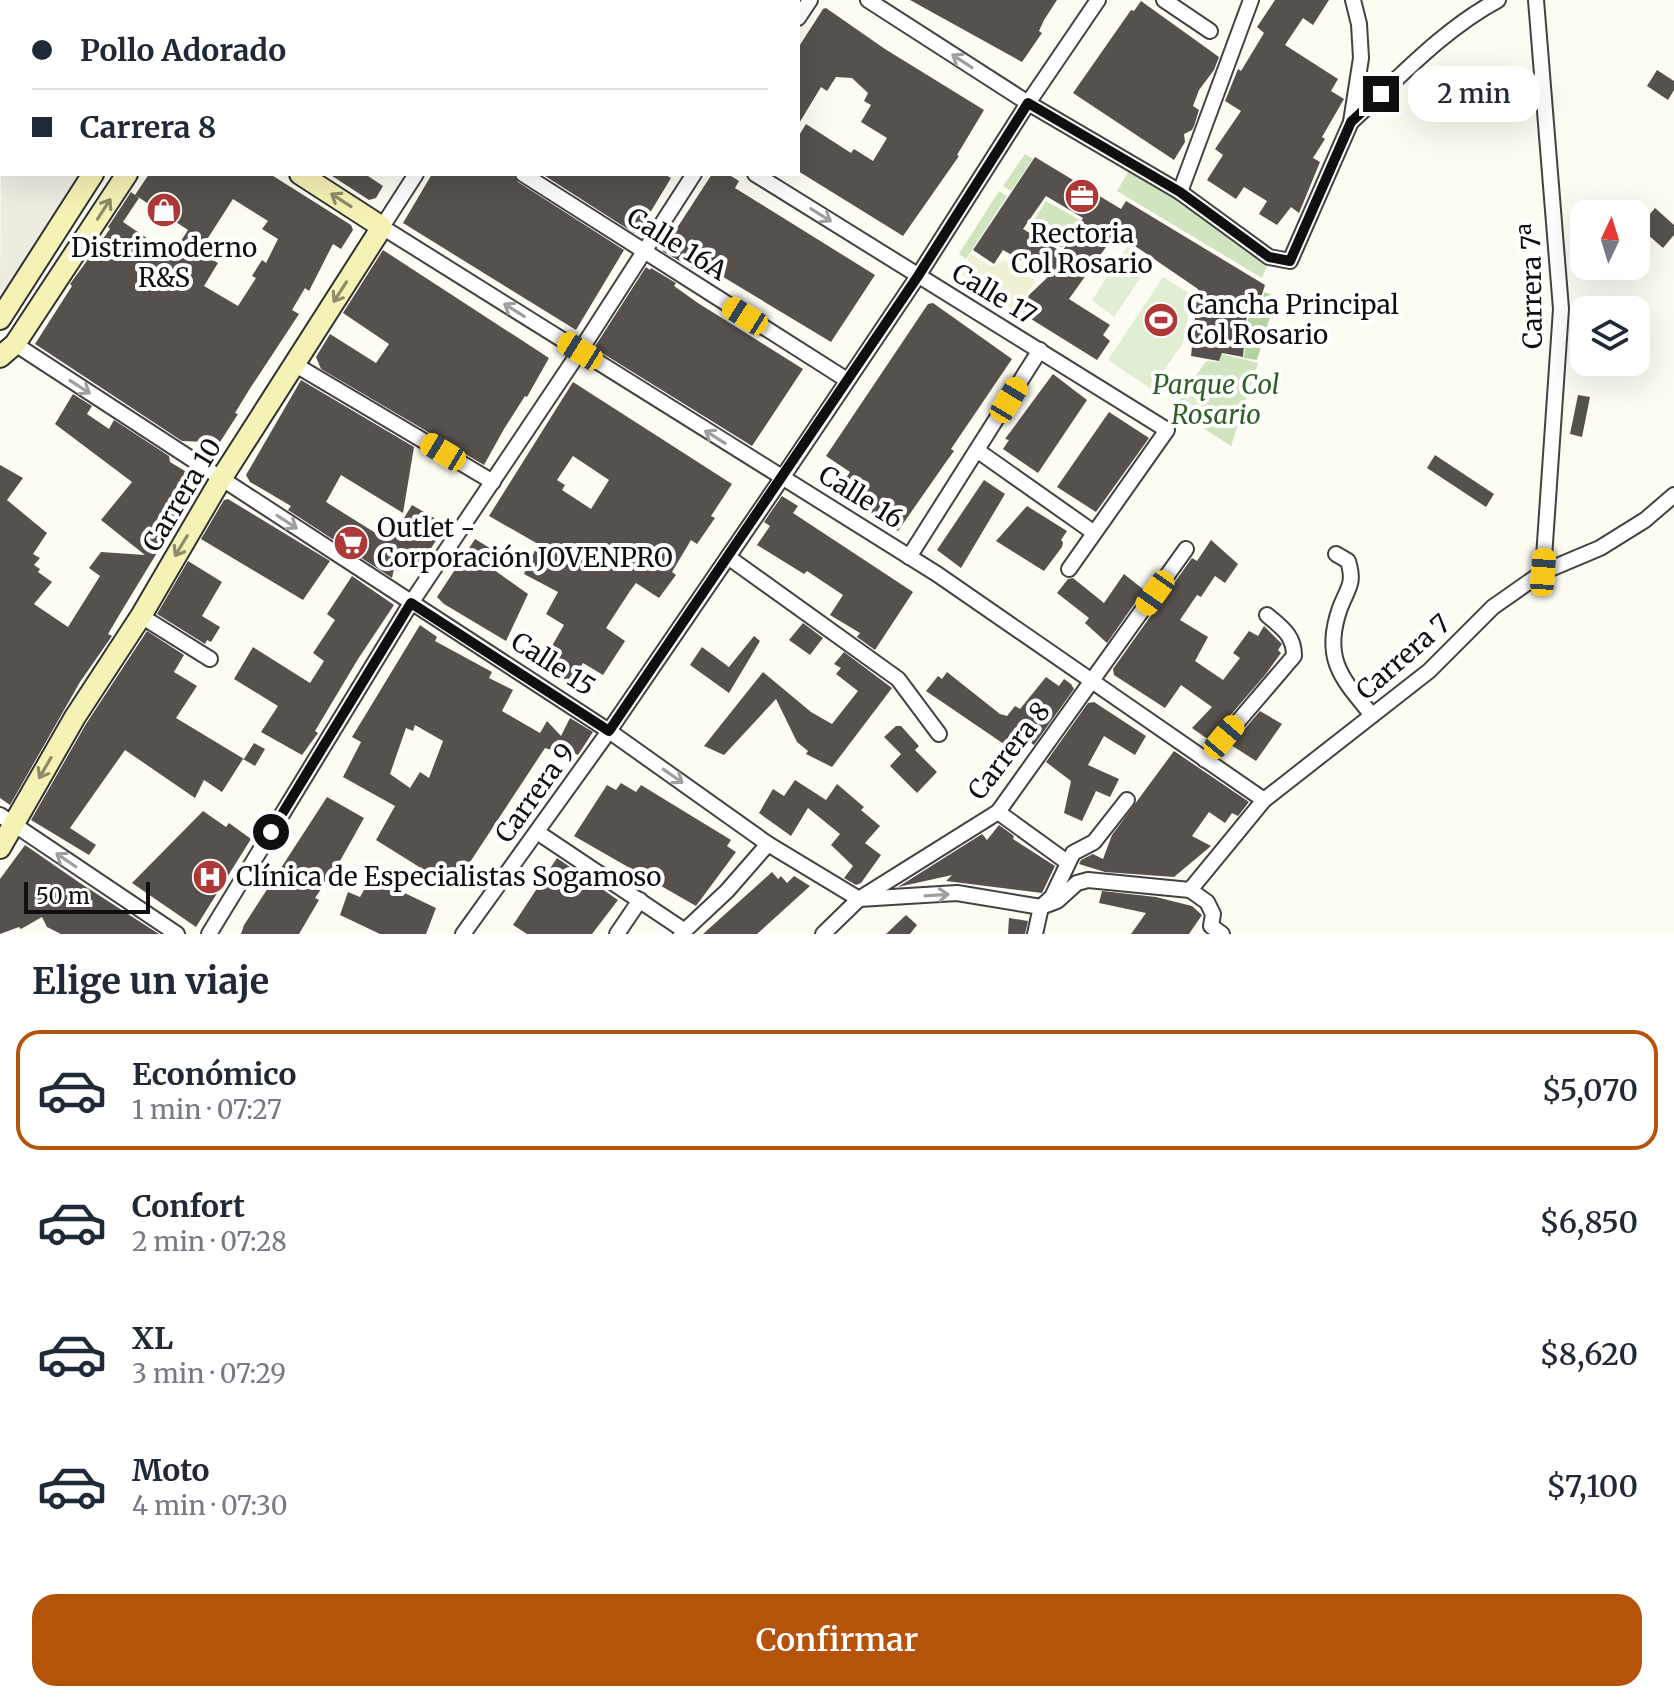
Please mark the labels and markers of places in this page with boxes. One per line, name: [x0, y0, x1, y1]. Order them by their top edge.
office icon: Rectoria Col Rosario: [1063, 177, 1101, 215]
shop icon: Distrimoderno R&S: [145, 191, 183, 229]
place label: Rectoria Col Rosario: [1011, 217, 1153, 280]
place label: Distrimoderno R&S: [71, 231, 257, 294]
place label: Cancha Principal Col Rosario: [1187, 288, 1399, 351]
sports icon: Cancha Principal Col Rosario: [1142, 301, 1180, 339]
place label: Outlet - Corporación JOVENPRO: [377, 511, 673, 574]
supermarket icon: Outlet - Corporación JOVENPRO: [332, 524, 370, 562]
hospital icon: Clínica de Especialistas Sogamoso: [191, 858, 229, 896]
place label: Clínica de Especialistas Sogamoso: [236, 860, 662, 893]

